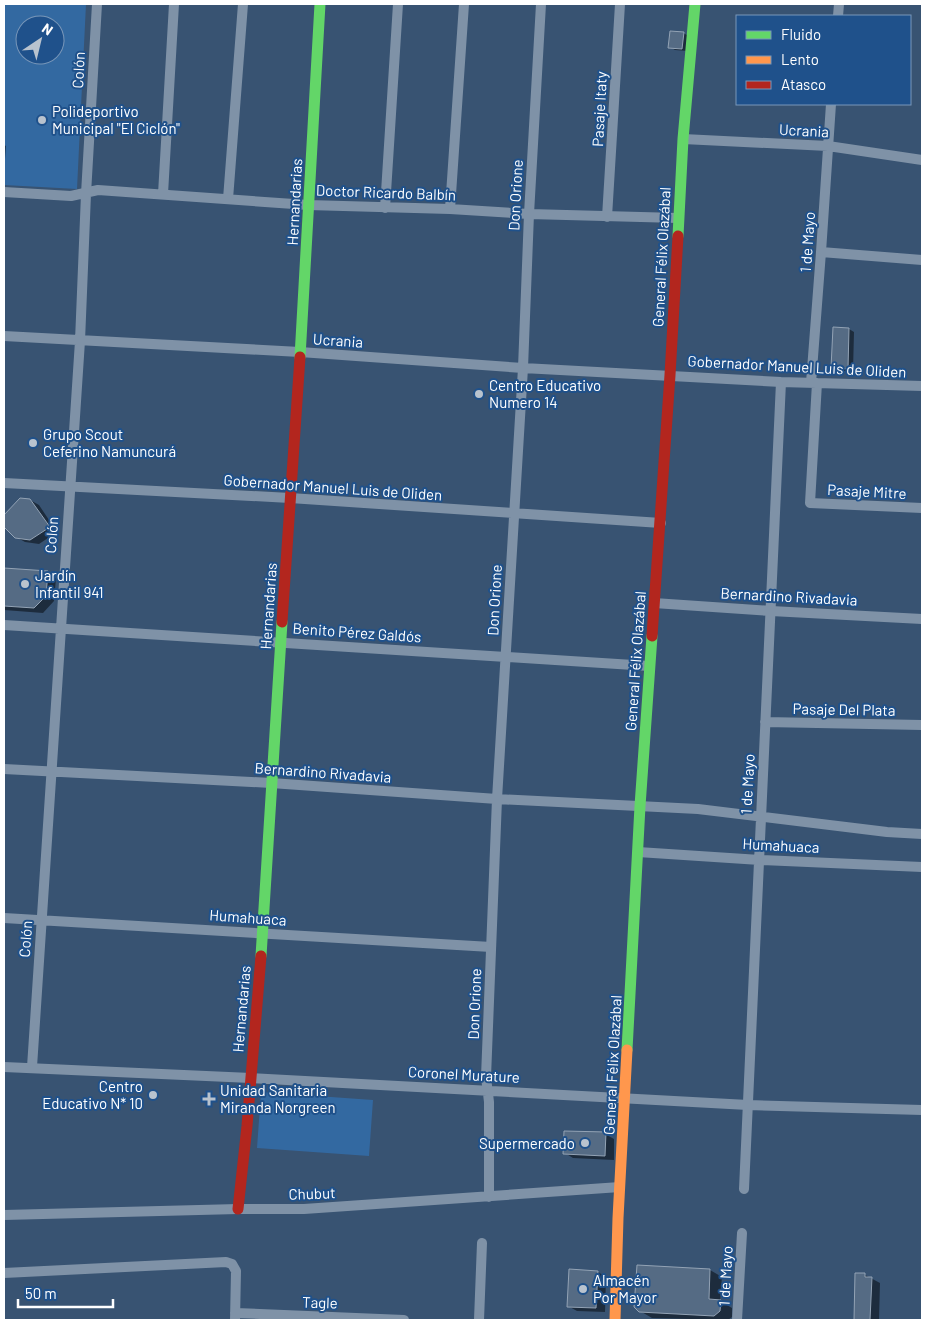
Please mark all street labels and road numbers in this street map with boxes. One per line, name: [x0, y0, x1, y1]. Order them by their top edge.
street label: Colón: [68, 51, 88, 89]
street label: Pasaje Itaty: [588, 71, 610, 147]
street label: Ucrania: [778, 120, 830, 140]
street label: Hernandarias: [283, 158, 305, 246]
street label: Don Orione: [504, 159, 526, 231]
street label: Doctor Ricardo Balbín: [316, 181, 456, 203]
street label: General Félix Olazábal: [648, 187, 674, 327]
street label: 1 de Mayo: [796, 211, 818, 273]
street label: Ucrania: [312, 329, 364, 351]
street label: Gobernador Manuel Luis de Oliden: [687, 351, 907, 381]
street label: Gobernador Manuel Luis de Oliden: [223, 470, 443, 504]
street label: Pasaje Mitre: [827, 480, 907, 502]
street label: Colón: [41, 516, 61, 554]
street label: Hernandarias: [256, 562, 280, 650]
street label: Don Orione: [483, 564, 505, 636]
street label: Bernardino Rivadavia: [720, 583, 858, 609]
street label: General Félix Olazábal: [621, 590, 649, 732]
street label: Benito Pérez Galdós: [292, 619, 422, 645]
street label: Pasaje Del Plata: [792, 699, 896, 719]
street label: 1 de Mayo: [736, 753, 758, 815]
street label: Bernardino Rivadavia: [254, 758, 392, 786]
street label: Humahuaca: [742, 834, 820, 856]
street label: Humahuaca: [209, 905, 287, 929]
street label: Colón: [15, 920, 35, 958]
street label: Hernandarias: [228, 965, 254, 1053]
street label: Don Orione: [464, 968, 484, 1040]
street label: General Félix Olazábal: [599, 995, 625, 1135]
street label: Coronel Murature: [408, 1062, 520, 1086]
street label: Chubut: [288, 1183, 336, 1203]
street label: 1 de Mayo: [714, 1245, 736, 1307]
street label: Tagle: [302, 1292, 338, 1312]

